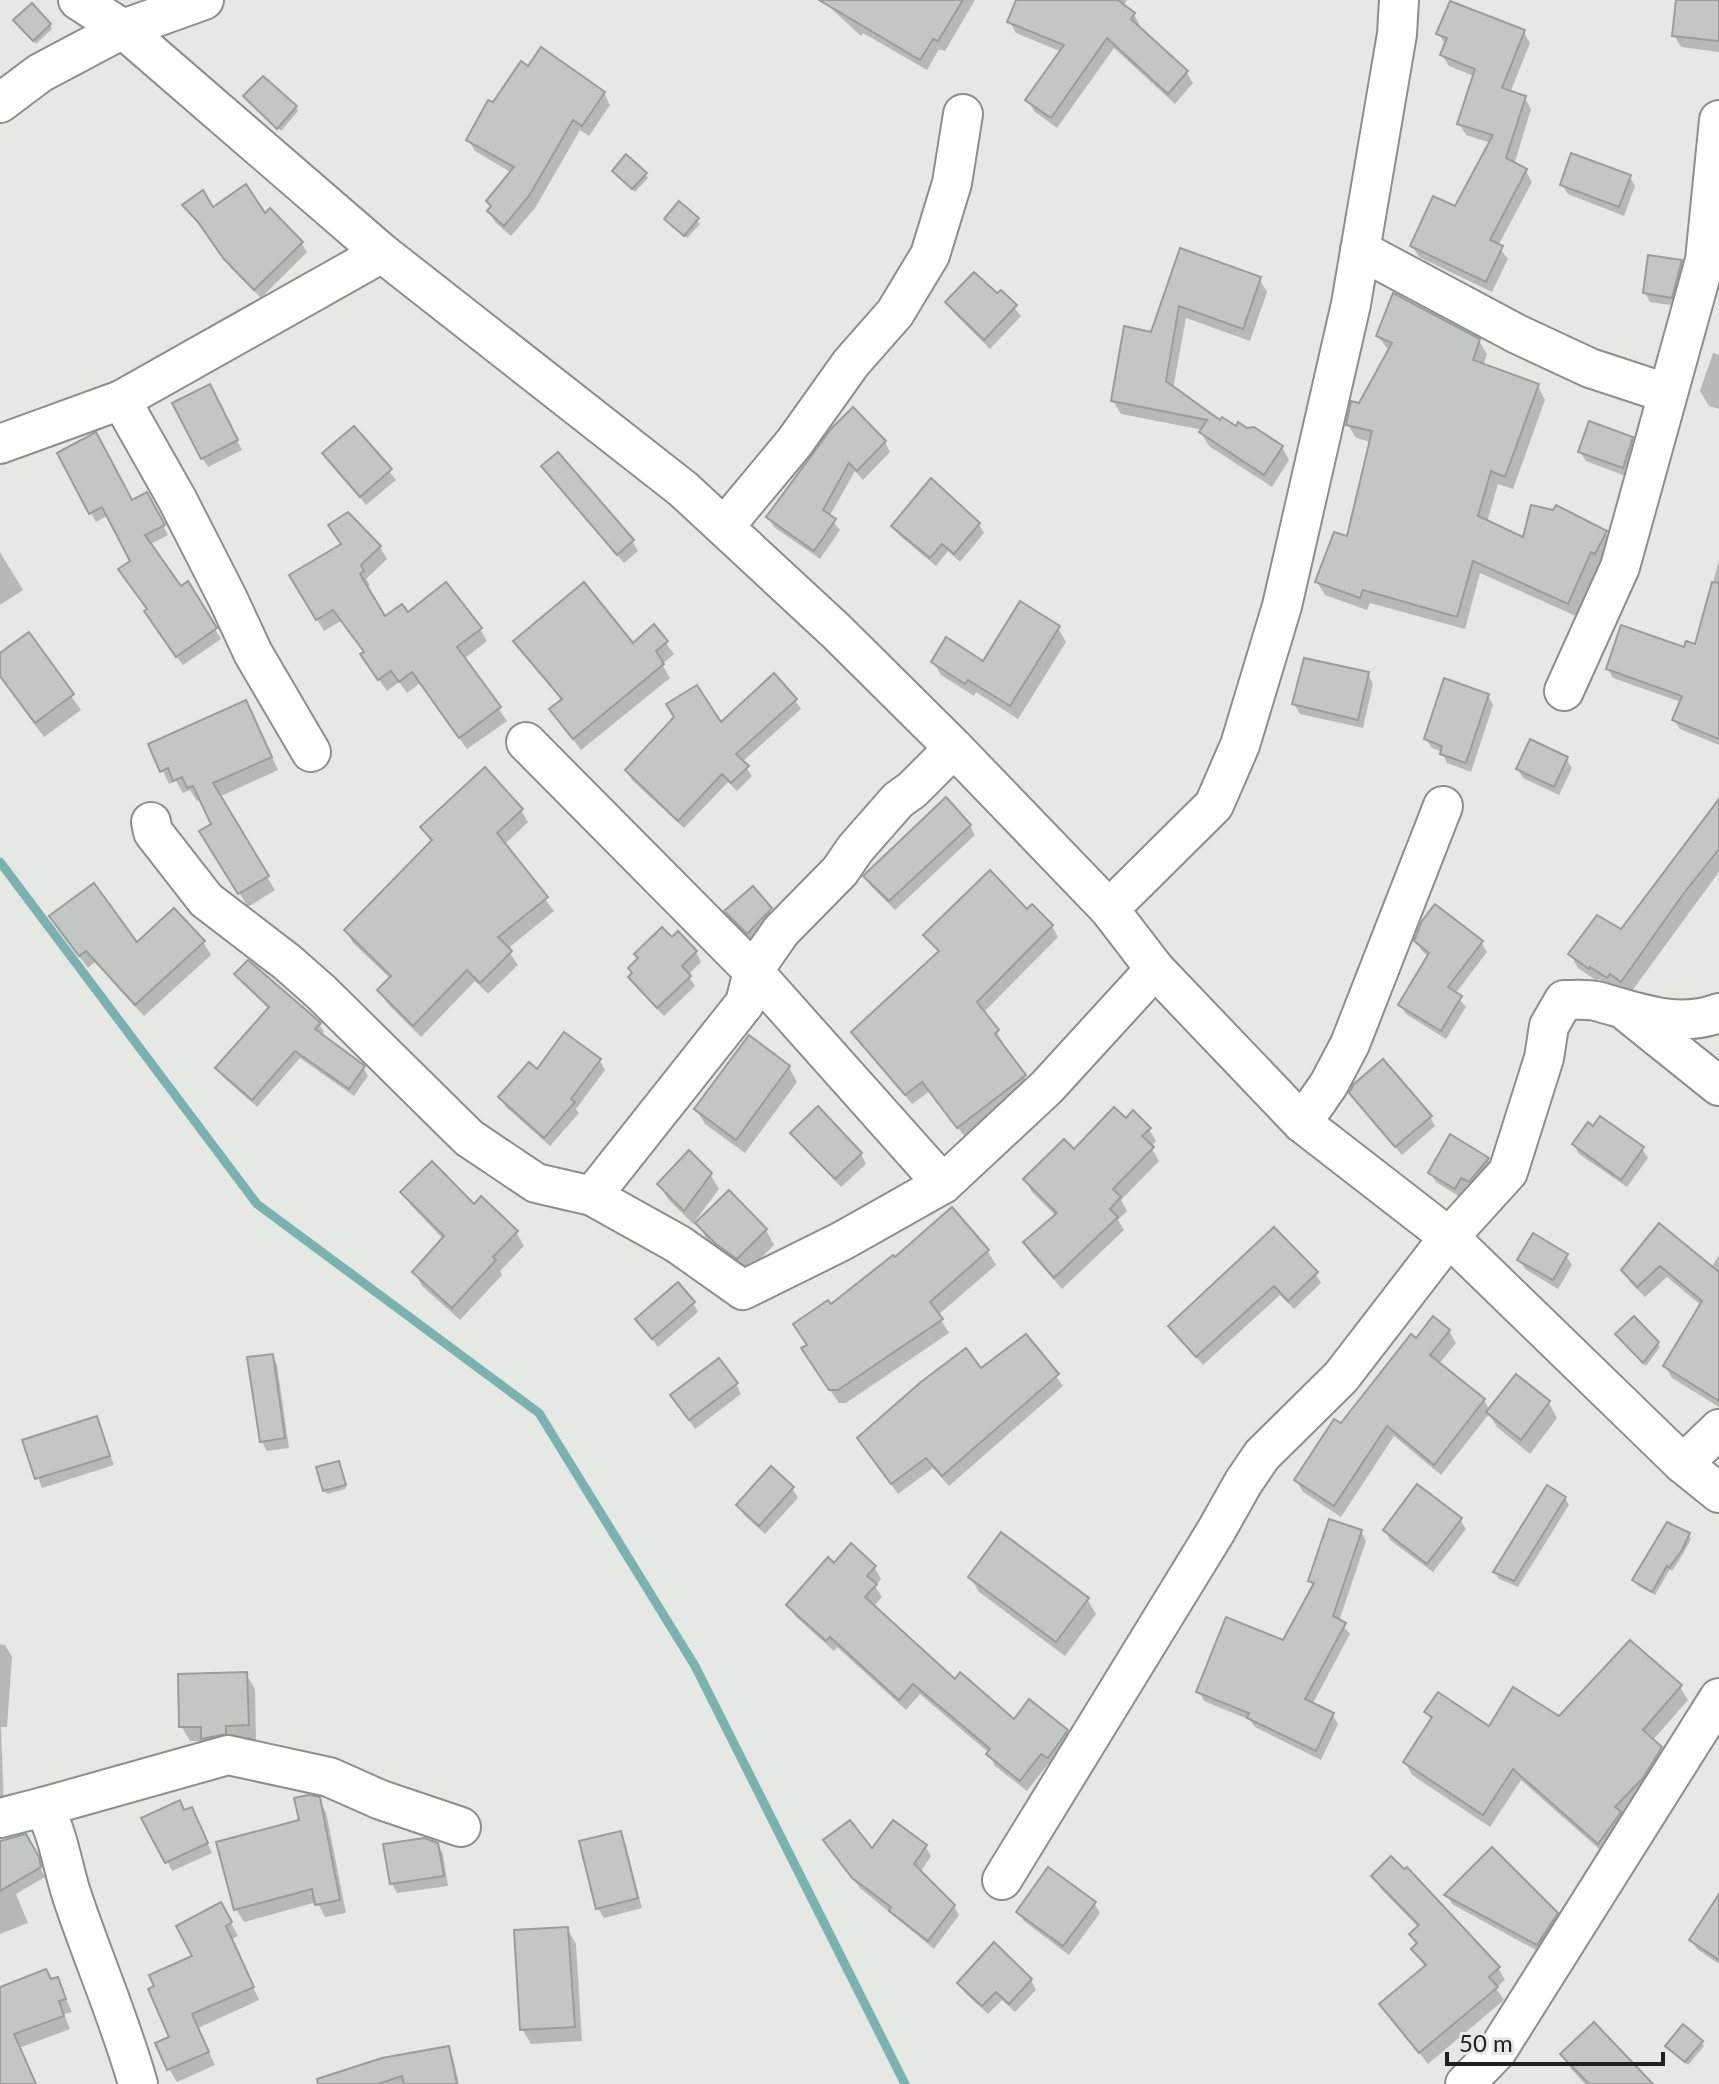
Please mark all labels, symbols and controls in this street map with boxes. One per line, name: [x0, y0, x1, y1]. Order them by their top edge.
scale bar: [1447, 2016, 1663, 2066]
text: 50 m: [1459, 2028, 1513, 2057]

